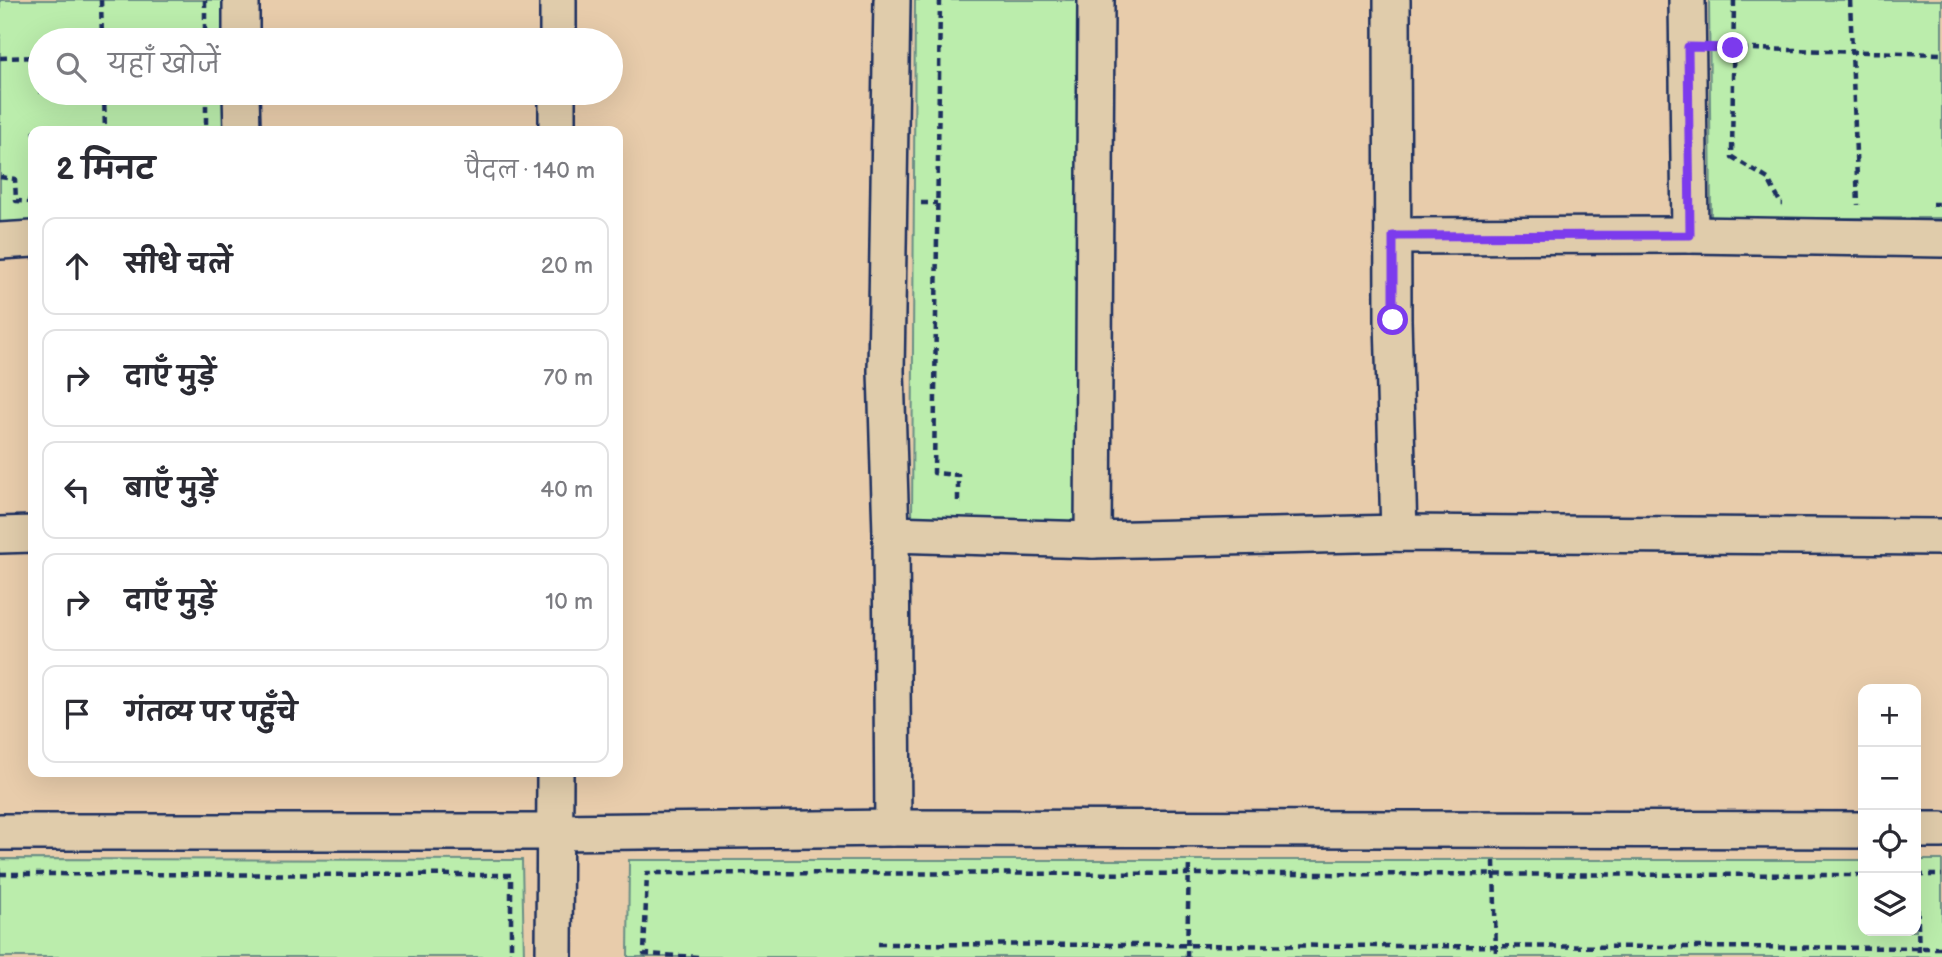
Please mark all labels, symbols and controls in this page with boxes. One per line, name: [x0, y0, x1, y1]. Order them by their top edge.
search box: [28, 28, 623, 105]
route end: [1717, 32, 1748, 63]
icon: search: [52, 48, 90, 86]
text: यहाँ खोजें: [108, 50, 220, 81]
text: 2 मिनट: [56, 152, 155, 188]
text: पैदल · 140 m: [465, 157, 595, 185]
icon: ahead: [58, 247, 96, 285]
text: सीधे चलें: [125, 250, 232, 281]
text: 20 m: [541, 252, 593, 280]
route start: [1377, 304, 1408, 335]
icon: right: [58, 359, 96, 397]
text: दाएँ मुड़ें: [125, 362, 216, 393]
text: 70 m: [543, 364, 593, 392]
icon: left: [58, 471, 96, 509]
text: बाएँ मुड़ें: [125, 474, 217, 505]
text: 40 m: [540, 476, 593, 504]
icon: right: [58, 583, 96, 621]
text: दाएँ मुड़ें: [125, 586, 216, 617]
text: 10 m: [545, 588, 593, 616]
map controls: [1858, 684, 1921, 936]
button: +: [1858, 684, 1921, 747]
icon: arrive: [58, 695, 96, 733]
text: गंतव्य पर पहुँचे: [125, 698, 297, 729]
button: −: [1858, 747, 1921, 810]
button: locate: [1858, 810, 1921, 873]
button: layers: [1858, 873, 1921, 936]

